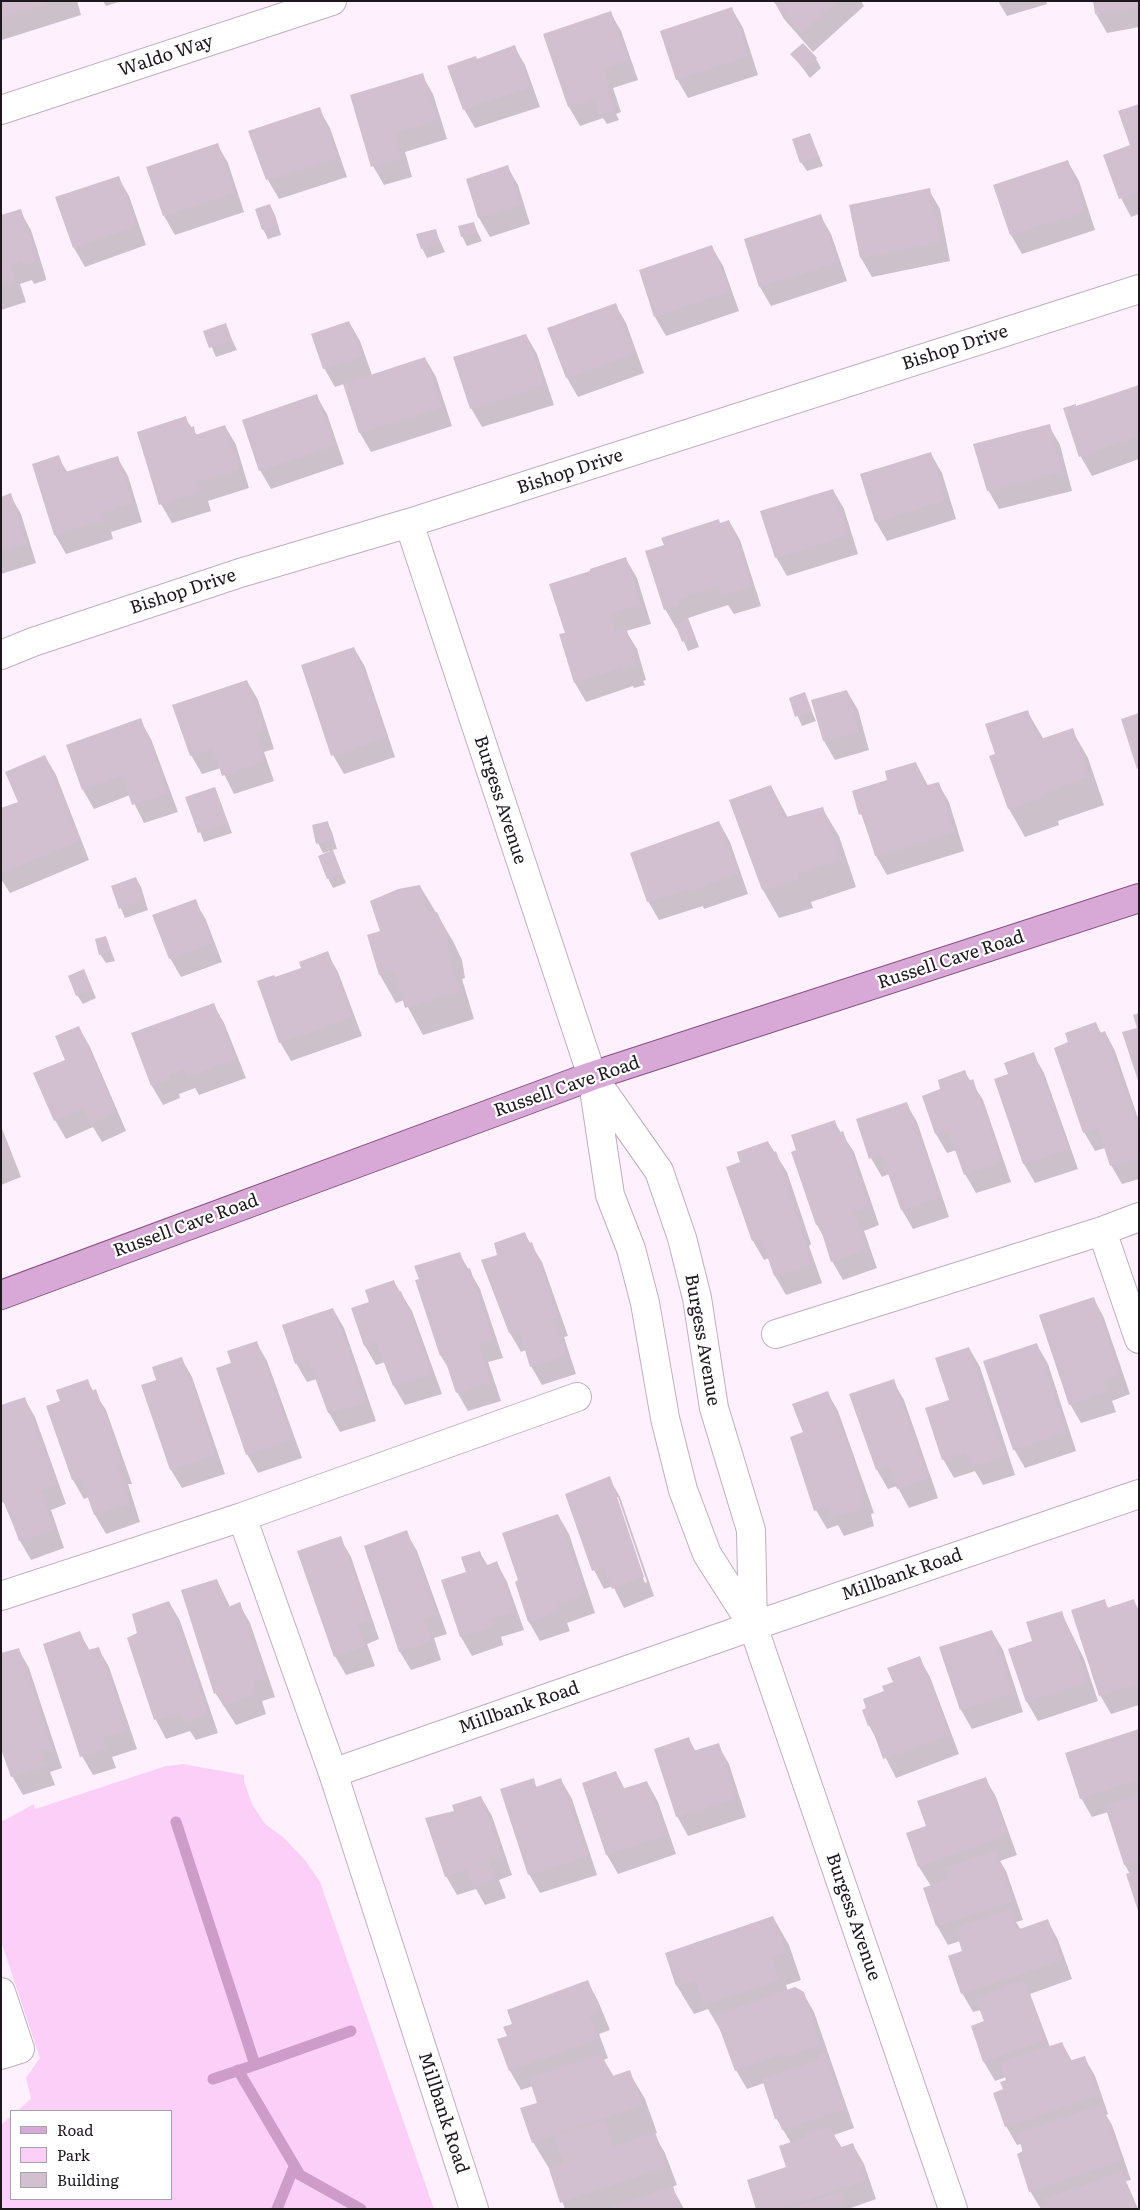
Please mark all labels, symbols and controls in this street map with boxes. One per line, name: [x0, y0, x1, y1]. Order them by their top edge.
street label: Waldo Way: [116, 31, 216, 81]
street label: Bishop Drive: [899, 321, 1011, 375]
street label: Bishop Drive: [514, 445, 626, 499]
street label: Bishop Drive: [127, 565, 239, 619]
street label: Burgess Avenue: [469, 733, 531, 867]
street label: Russell Cave Road: [875, 926, 1027, 994]
street label: Russell Cave Road: [491, 1052, 643, 1122]
street label: Russell Cave Road: [110, 1190, 262, 1262]
street label: Burgess Avenue: [680, 1272, 724, 1408]
street label: Millbank Road: [839, 1544, 965, 1606]
street label: Millbank Road: [456, 1677, 582, 1739]
street label: Burgess Avenue: [821, 1850, 885, 1984]
street label: Millbank Road: [413, 2049, 473, 2177]
legend: [10, 2110, 172, 2200]
text: Road: [57, 2118, 93, 2141]
text: Park: [57, 2143, 90, 2166]
text: Building: [57, 2168, 119, 2191]

